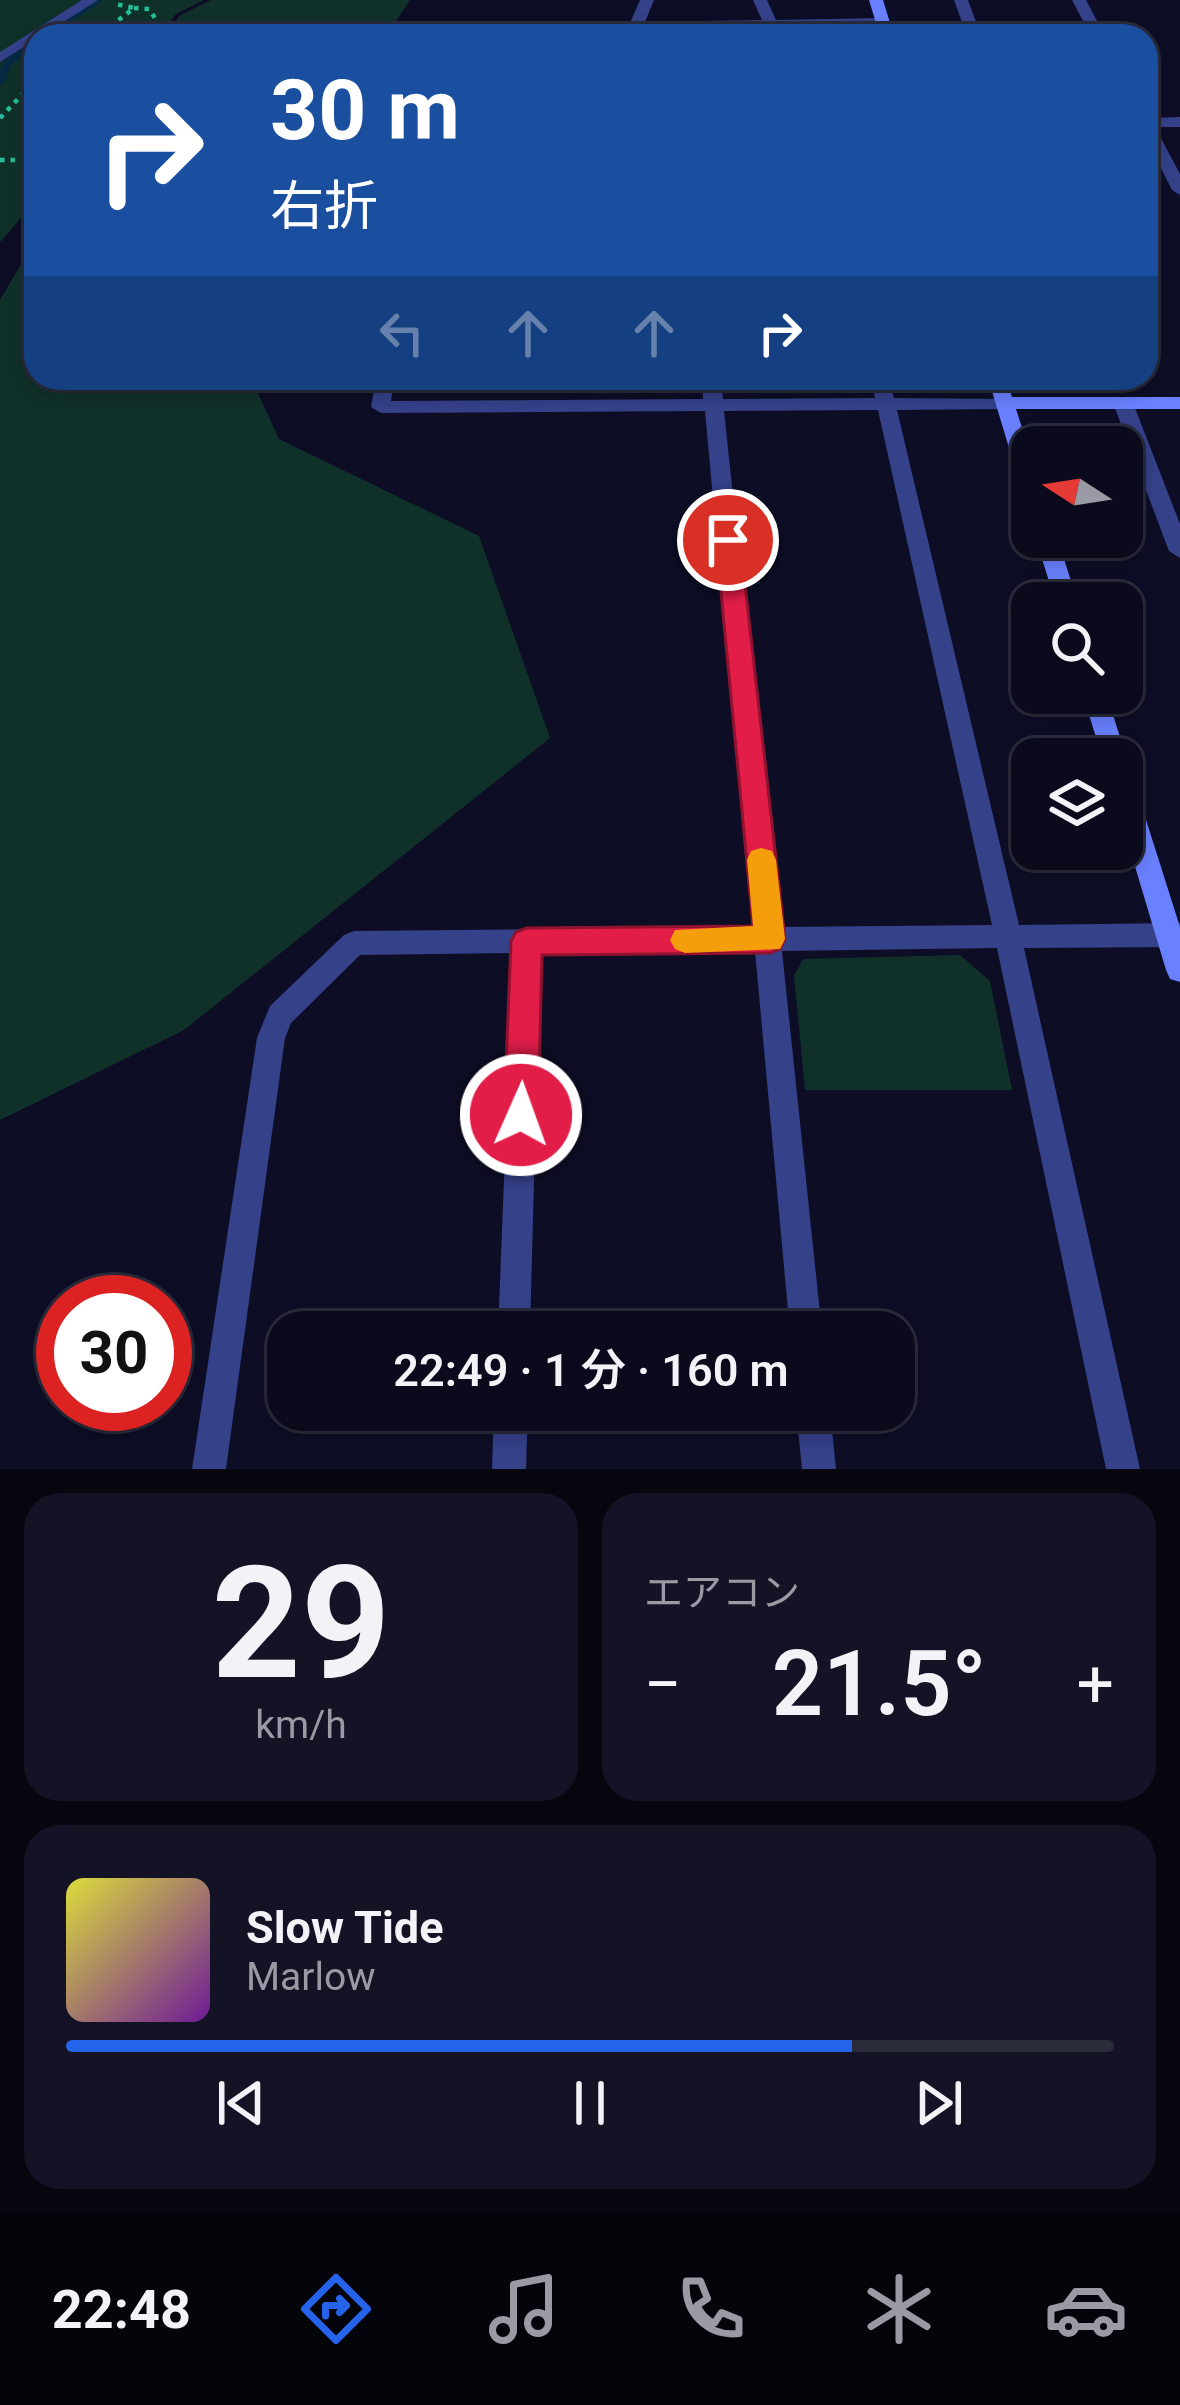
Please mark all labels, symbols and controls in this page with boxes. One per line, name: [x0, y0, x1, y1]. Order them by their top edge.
text: 30 m: [270, 61, 460, 160]
icon: right: [72, 72, 228, 228]
text: 右折: [270, 175, 378, 238]
icon: left: [369, 300, 435, 366]
icon: ahead: [495, 300, 561, 366]
icon: ahead: [621, 300, 687, 366]
icon: right: [747, 300, 813, 366]
north arrow: [1011, 426, 1143, 558]
map controls: [1011, 426, 1143, 870]
pin: [677, 489, 779, 591]
icon: arrive: [695, 507, 761, 573]
button: search: [1011, 582, 1143, 714]
button: layers: [1011, 738, 1143, 870]
position arrow: [458, 1052, 584, 1178]
speed limit sign: 30: [36, 1275, 192, 1431]
text: 22:49 · 1 分 · 160 m: [393, 1344, 789, 1397]
text: 29: [211, 1532, 391, 1715]
text: エアコン: [644, 1570, 800, 1616]
text: 21.5°: [772, 1632, 986, 1737]
text: −: [644, 1646, 682, 1723]
text: +: [1077, 1646, 1114, 1723]
text: km/h: [255, 1702, 347, 1748]
text: Slow Tide: [246, 1901, 444, 1954]
text: Marlow: [246, 1954, 376, 2000]
icon: previous: [208, 2070, 274, 2136]
icon: pause: [557, 2070, 623, 2136]
icon: next: [906, 2070, 972, 2136]
icon: directions: [294, 2267, 378, 2351]
icon: music: [482, 2267, 566, 2351]
icon: phone: [669, 2267, 753, 2351]
icon: climate: [857, 2267, 941, 2351]
icon: car: [1044, 2267, 1128, 2351]
text: 22:48: [52, 2278, 191, 2341]

